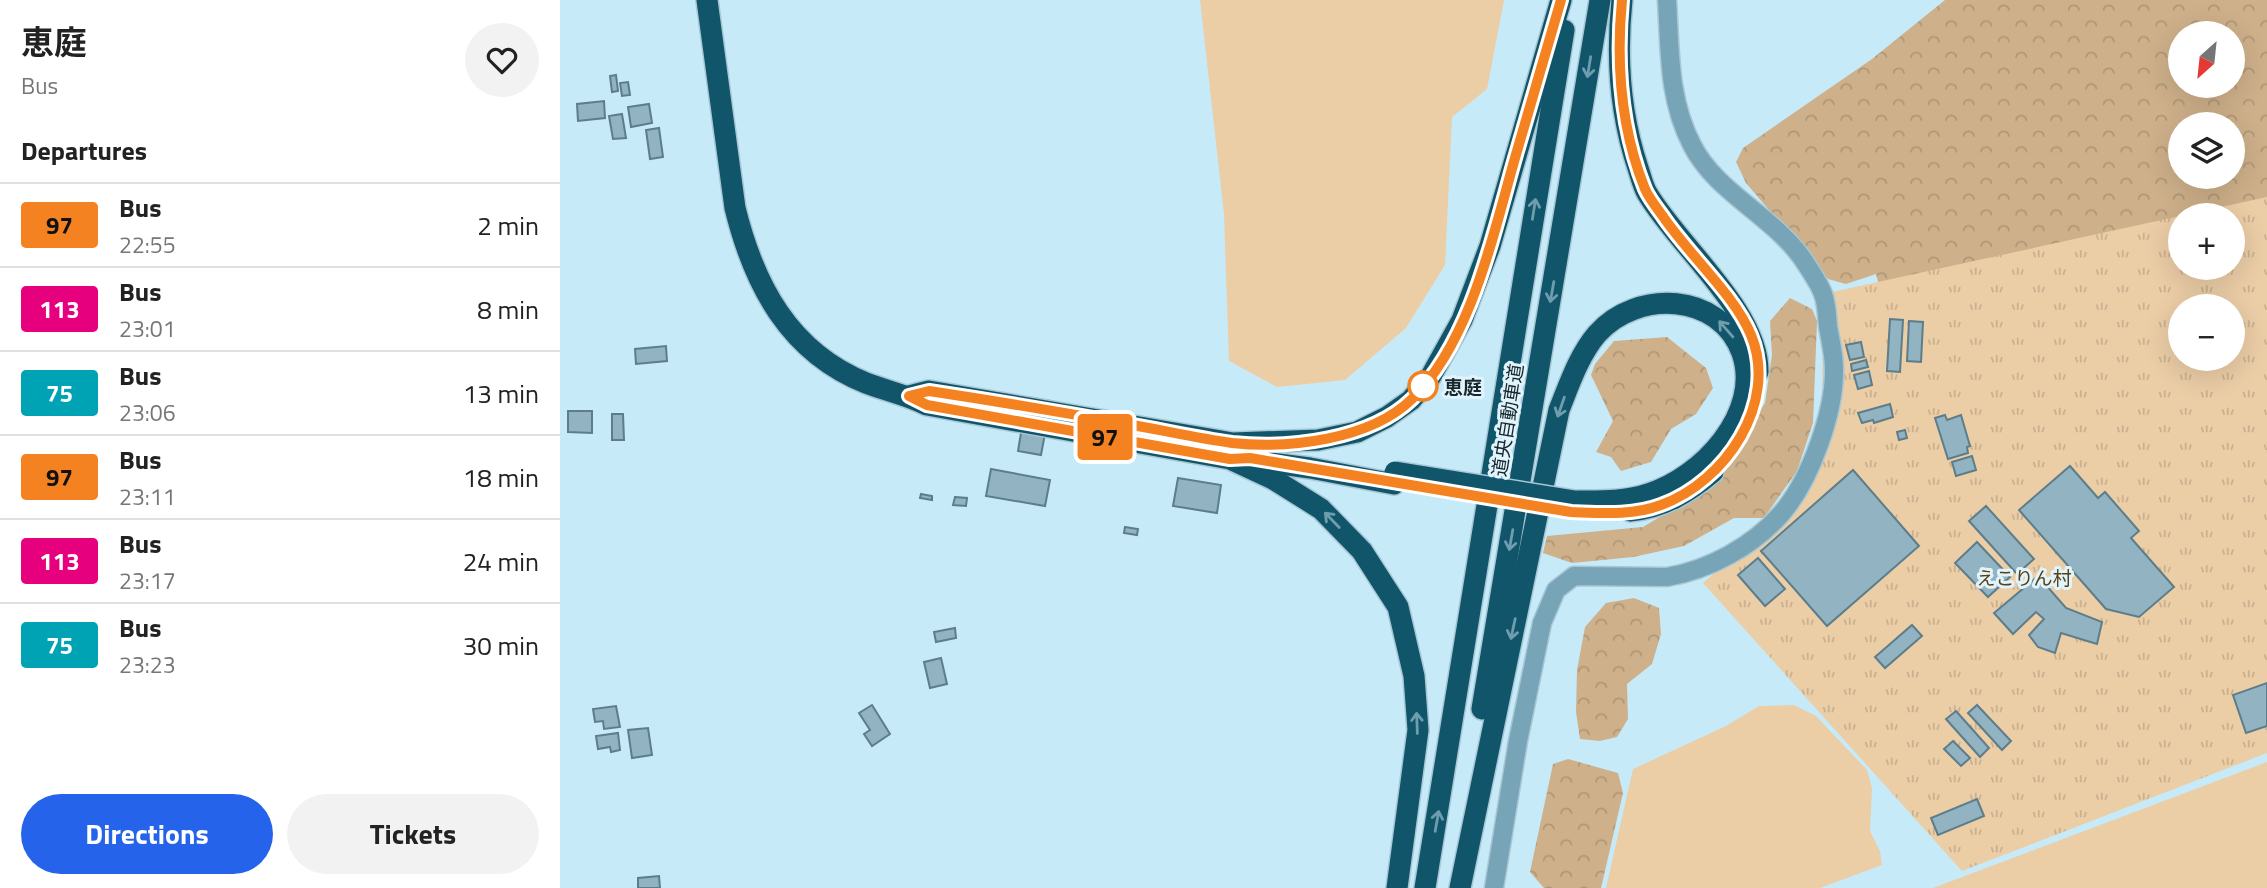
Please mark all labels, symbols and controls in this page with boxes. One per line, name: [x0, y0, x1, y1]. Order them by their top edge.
text: 恵庭: [21, 17, 87, 67]
north arrow: [2168, 21, 2245, 98]
map controls: [2168, 21, 2245, 371]
button: heart: [465, 23, 539, 97]
one-way arrow: [1582, 55, 1595, 78]
text: Bus: [21, 68, 58, 103]
button: layers: [2168, 112, 2245, 189]
text: Departures: [21, 131, 147, 170]
text: Bus: [119, 188, 161, 227]
one-way arrow: [1528, 198, 1541, 221]
button: +: [2168, 203, 2245, 280]
text: 2 min: [477, 206, 539, 245]
text: 97: [46, 207, 73, 243]
text: 22:55: [119, 227, 176, 262]
text: Bus: [119, 272, 161, 311]
one-way arrow: [1545, 280, 1558, 303]
text: 8 min: [477, 290, 539, 329]
text: 113: [39, 291, 80, 327]
button: −: [2168, 294, 2245, 371]
text: 23:01: [119, 311, 176, 346]
one-way arrow: [1718, 320, 1734, 338]
text: Bus: [119, 356, 161, 395]
street label: 道央自動車道: [1484, 361, 1530, 479]
marker: 恵庭: [1408, 371, 1438, 401]
place label: 恵庭: [1444, 372, 1482, 401]
text: 13 min: [463, 374, 539, 413]
text: 75: [46, 375, 73, 411]
text: 23:06: [119, 395, 176, 430]
one-way arrow: [1554, 395, 1566, 417]
line badge: 97: [1074, 414, 1136, 460]
text: 97: [1092, 419, 1118, 455]
text: Bus: [119, 440, 161, 479]
text: 18 min: [463, 458, 539, 497]
text: 97: [46, 459, 73, 495]
text: 23:11: [119, 479, 176, 514]
one-way arrow: [1323, 512, 1340, 529]
text: Bus: [119, 524, 161, 563]
one-way arrow: [1504, 528, 1517, 551]
text: 24 min: [463, 542, 539, 581]
text: 113: [39, 543, 80, 579]
text: 23:17: [119, 563, 176, 598]
park label: えこりん村: [1976, 563, 2072, 592]
text: Bus: [119, 608, 161, 647]
one-way arrow: [1505, 617, 1519, 640]
text: 30 min: [463, 626, 539, 665]
text: 75: [46, 627, 73, 663]
text: 23:23: [119, 647, 176, 682]
one-way arrow: [1410, 712, 1423, 735]
button: Directions: [21, 794, 273, 874]
button: Tickets: [287, 794, 539, 874]
one-way arrow: [1431, 810, 1444, 833]

